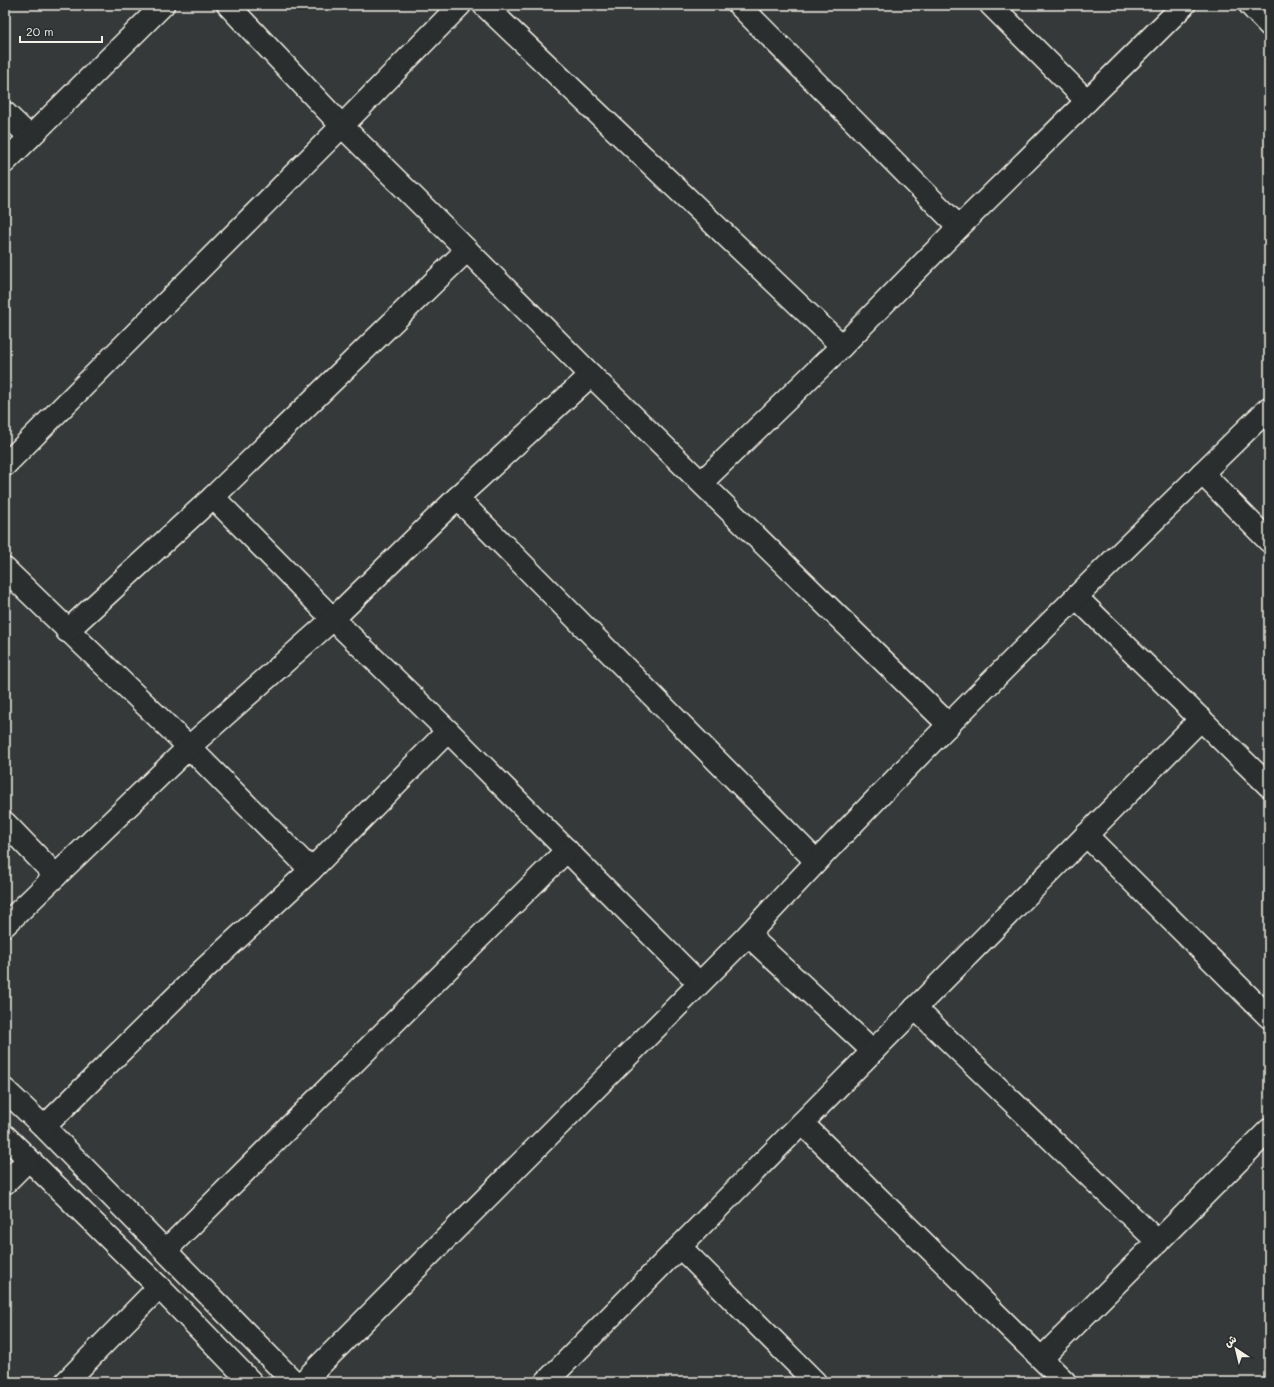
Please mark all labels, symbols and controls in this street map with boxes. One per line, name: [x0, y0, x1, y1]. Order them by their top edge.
scale bar: [20, 18, 102, 44]
text: 20 m: [26, 23, 54, 39]
north arrow: [1216, 1329, 1256, 1369]
text: ش: [1221, 1331, 1239, 1350]

